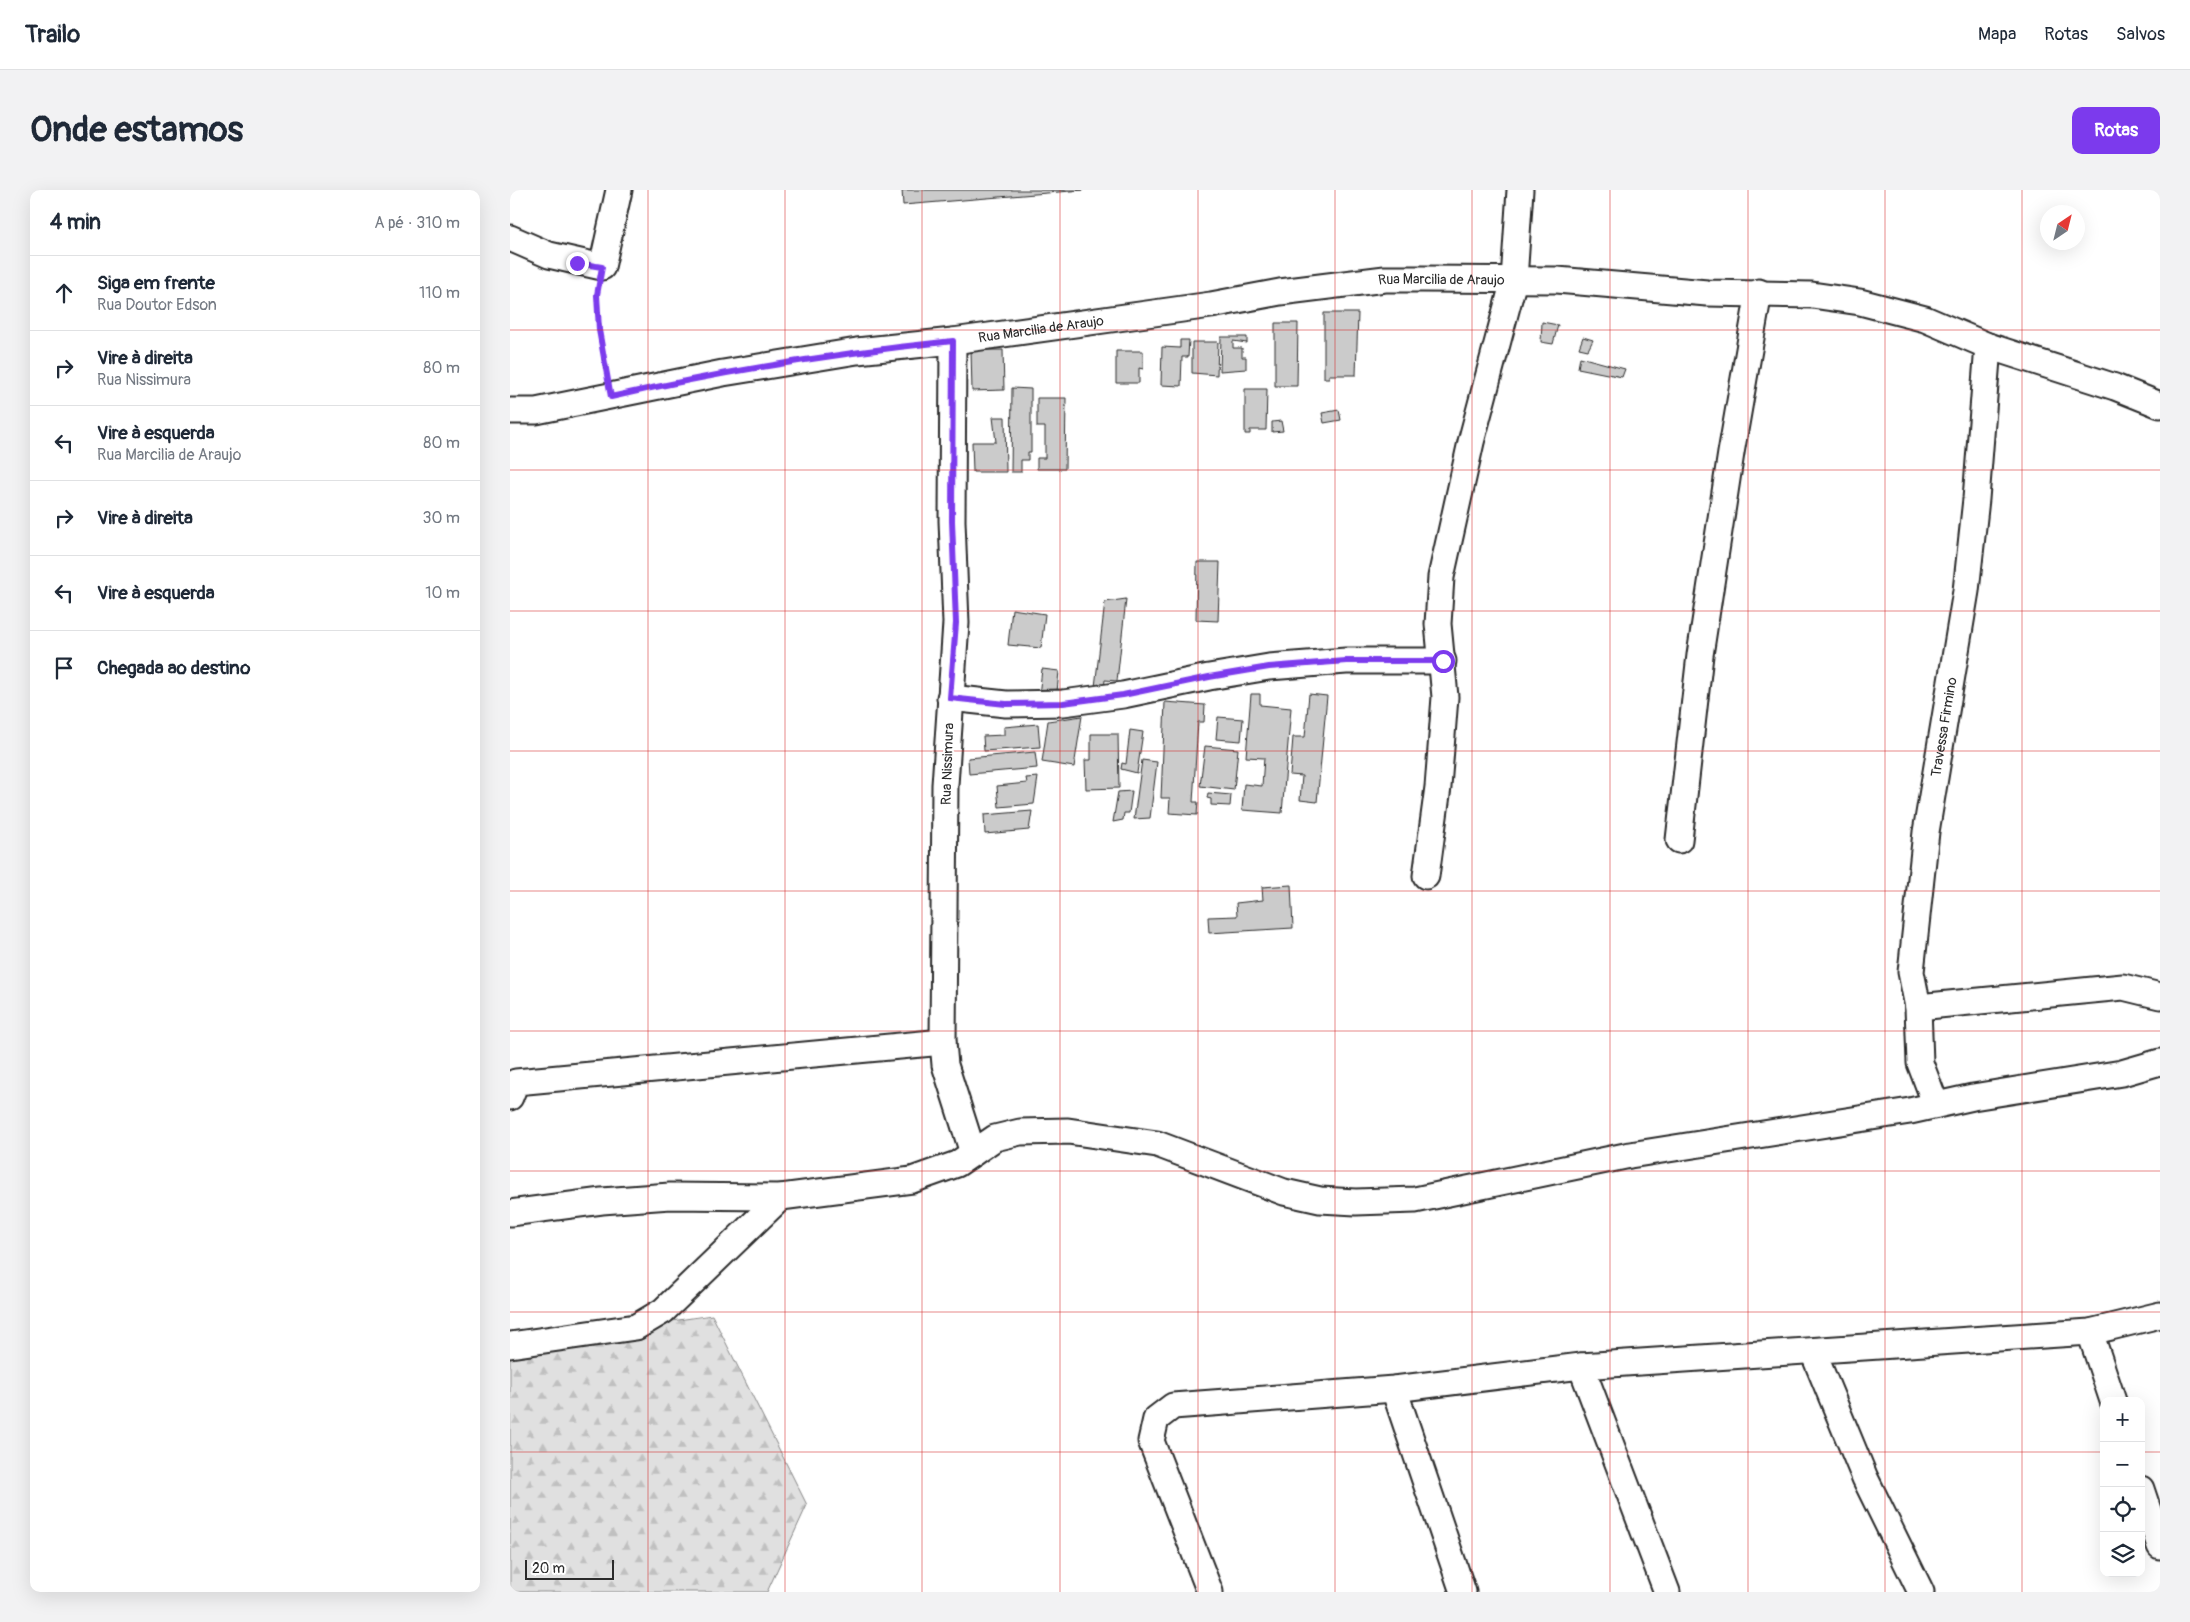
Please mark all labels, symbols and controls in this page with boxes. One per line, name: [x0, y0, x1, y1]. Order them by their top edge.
text: Trailo: [25, 20, 80, 49]
text: Mapa: [1978, 23, 2016, 46]
text: Rotas: [2044, 23, 2088, 46]
text: Salvos: [2116, 23, 2165, 46]
button: Rotas: [2072, 107, 2160, 154]
text: Onde estamos: [30, 108, 243, 152]
north arrow: [2040, 205, 2085, 250]
text: 4 min: [50, 209, 101, 236]
text: A pé · 310 m: [374, 213, 460, 233]
route end: [566, 252, 589, 275]
text: Siga em frente: [97, 271, 215, 295]
street label: Rua Marcilia de Araujo: [1377, 271, 1505, 289]
icon: ahead: [50, 279, 78, 307]
text: 110 m: [419, 283, 460, 303]
text: Rua Doutor Edson: [97, 295, 217, 315]
street label: Rua Marcilia de Araujo: [977, 312, 1105, 346]
text: Vire à direita: [97, 346, 193, 370]
icon: right: [50, 354, 78, 382]
text: 80 m: [423, 358, 460, 378]
text: Rua Nissimura: [97, 370, 191, 390]
text: Vire à esquerda: [97, 421, 215, 445]
icon: left: [50, 429, 78, 457]
text: 80 m: [423, 433, 460, 453]
text: Rua Marcilia de Araujo: [97, 445, 241, 465]
icon: right: [50, 504, 78, 532]
text: Vire à direita: [97, 506, 193, 530]
text: 30 m: [422, 508, 460, 528]
icon: left: [50, 579, 78, 607]
text: Vire à esquerda: [97, 581, 215, 605]
text: 10 m: [425, 583, 460, 603]
route start: [1432, 650, 1455, 673]
icon: arrive: [50, 654, 78, 682]
text: Chegada ao destino: [97, 656, 250, 680]
street label: Travessa Firmino: [1927, 675, 1961, 778]
street label: Rua Nissimura: [938, 723, 957, 805]
map controls: [2100, 1397, 2145, 1577]
button: +: [2100, 1397, 2145, 1442]
button: −: [2100, 1442, 2145, 1487]
button: locate: [2100, 1487, 2145, 1532]
button: layers: [2100, 1532, 2145, 1577]
scale bar: [525, 1557, 614, 1580]
text: 20 m: [532, 1560, 565, 1577]

